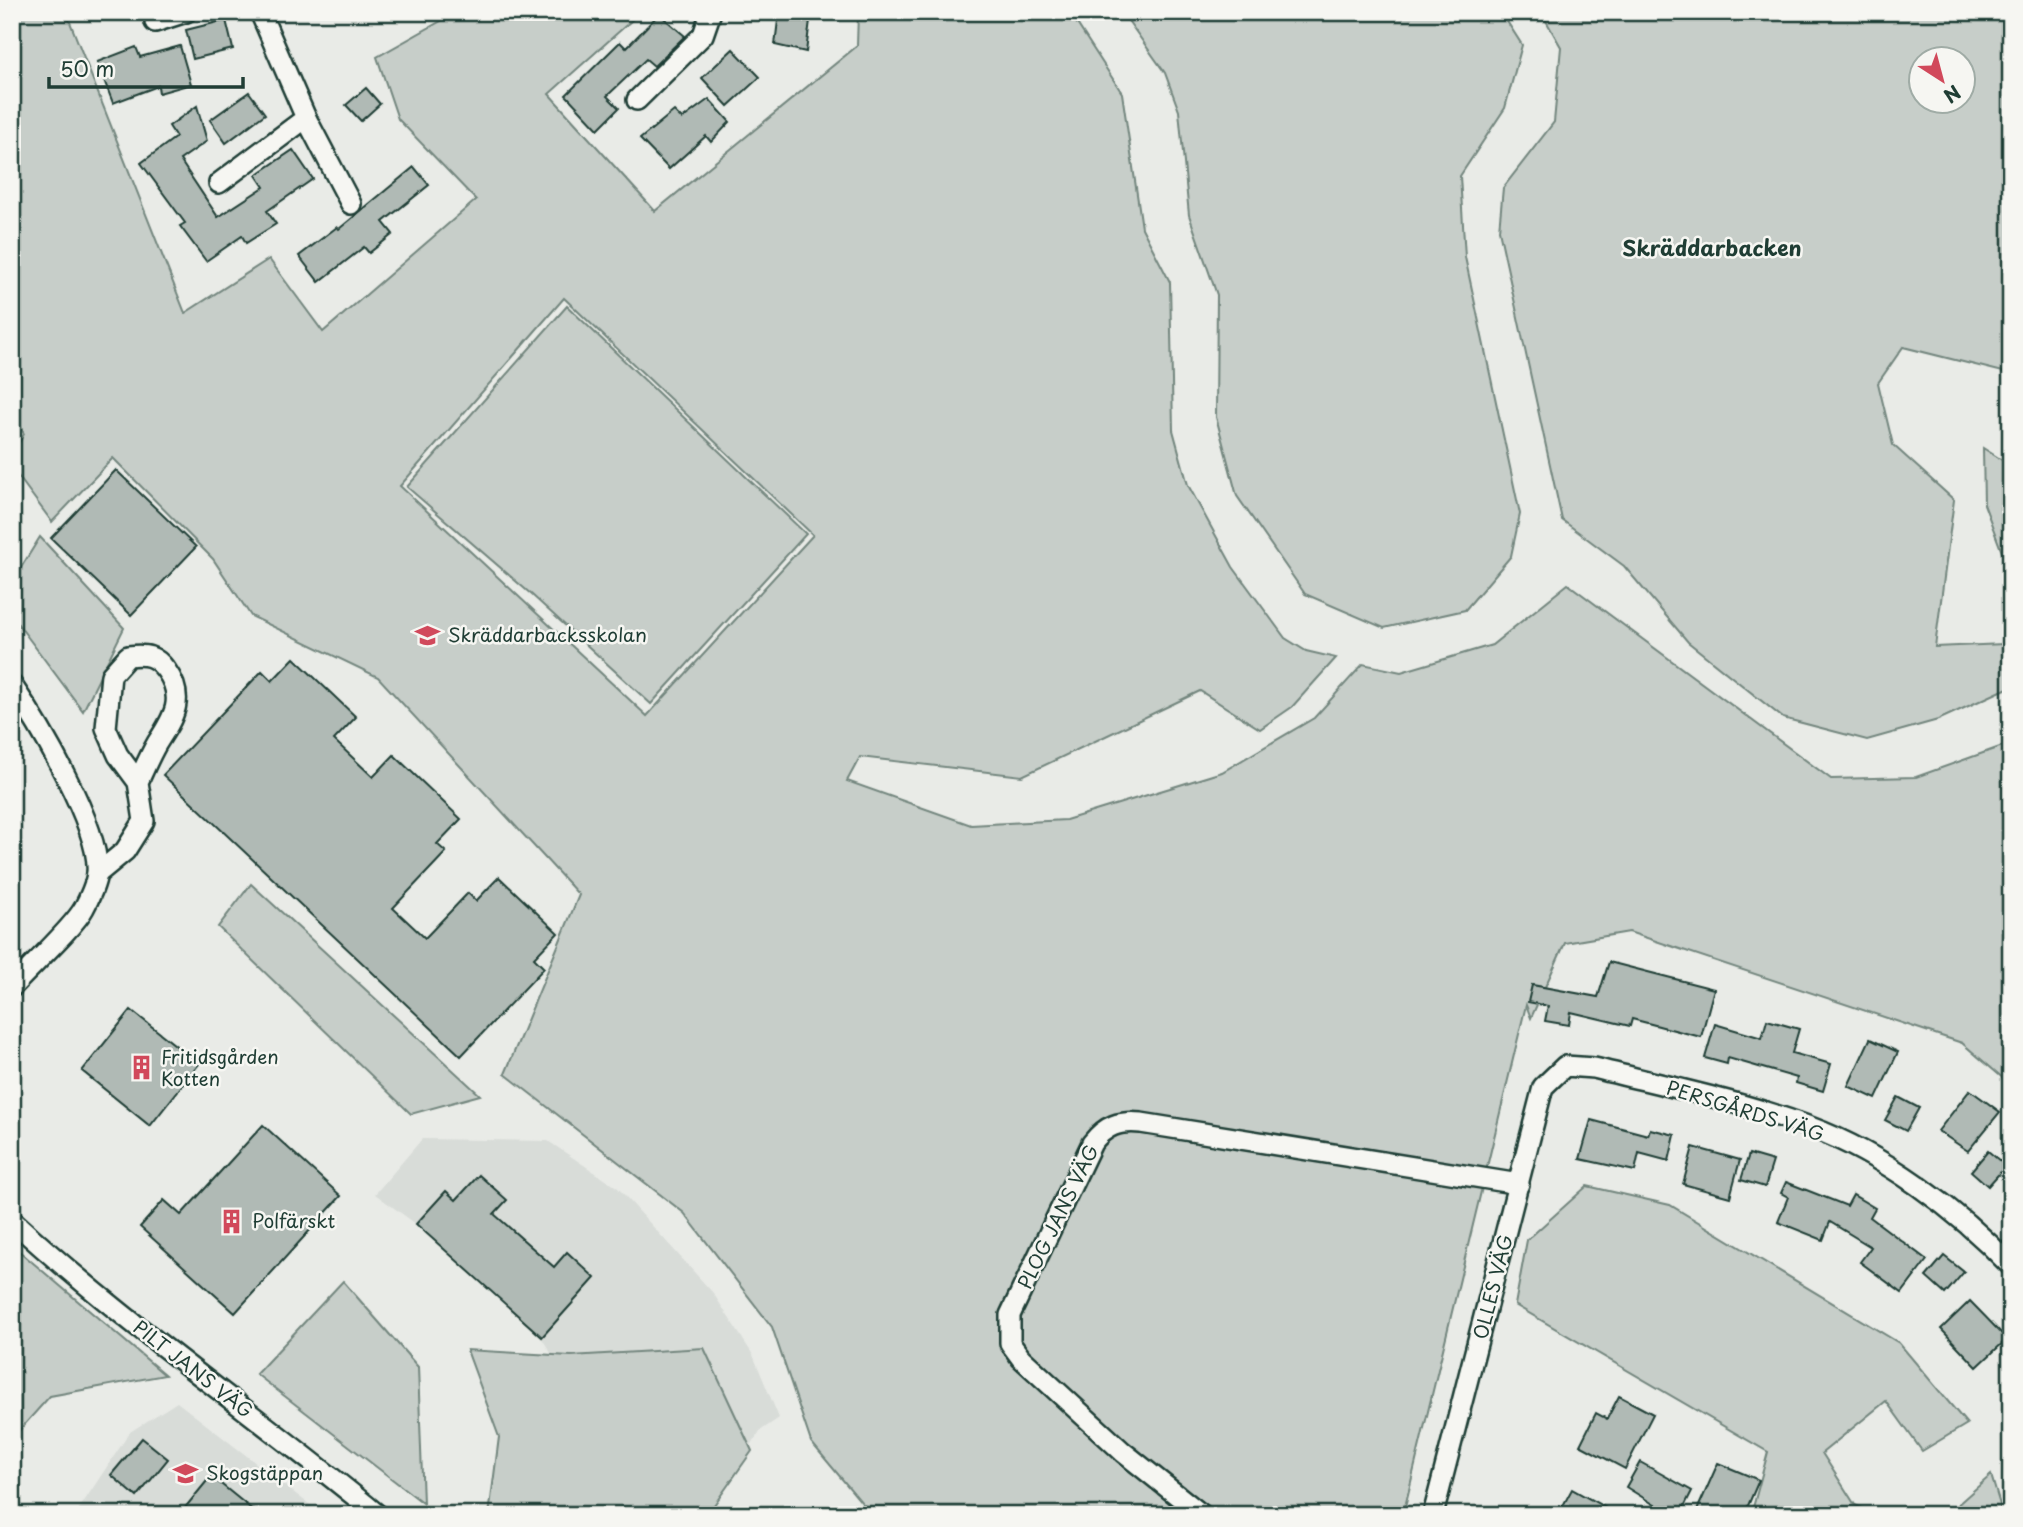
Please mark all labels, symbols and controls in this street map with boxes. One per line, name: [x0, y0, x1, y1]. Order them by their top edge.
scale bar: [49, 46, 243, 90]
north arrow: [1908, 46, 1978, 116]
text: 50 m: [60, 52, 114, 84]
text: N: [1938, 79, 1967, 110]
district label: Skräddarbacken: [1622, 231, 1802, 263]
place label: Skräddarbacksskolan: [448, 620, 647, 648]
school or university icon: Skräddarbacksskolan: [414, 621, 442, 649]
place label: Fritidsgården Kotten: [161, 1042, 279, 1092]
building icon: Fritidsgården Kotten: [127, 1054, 155, 1082]
street label: PERSGÅRDS VÄG: [1663, 1073, 1828, 1147]
street label: PLOG JANS VÄG: [1010, 1139, 1104, 1294]
place label: Polfärskt: [252, 1206, 335, 1234]
building icon: Polfärskt: [218, 1207, 246, 1235]
street label: OLLES VÄG: [1466, 1231, 1519, 1342]
street label: PILT JANS VÄG: [128, 1313, 259, 1424]
place label: Skogstäppan: [206, 1458, 323, 1486]
school or university icon: Skogstäppan: [172, 1459, 200, 1487]

